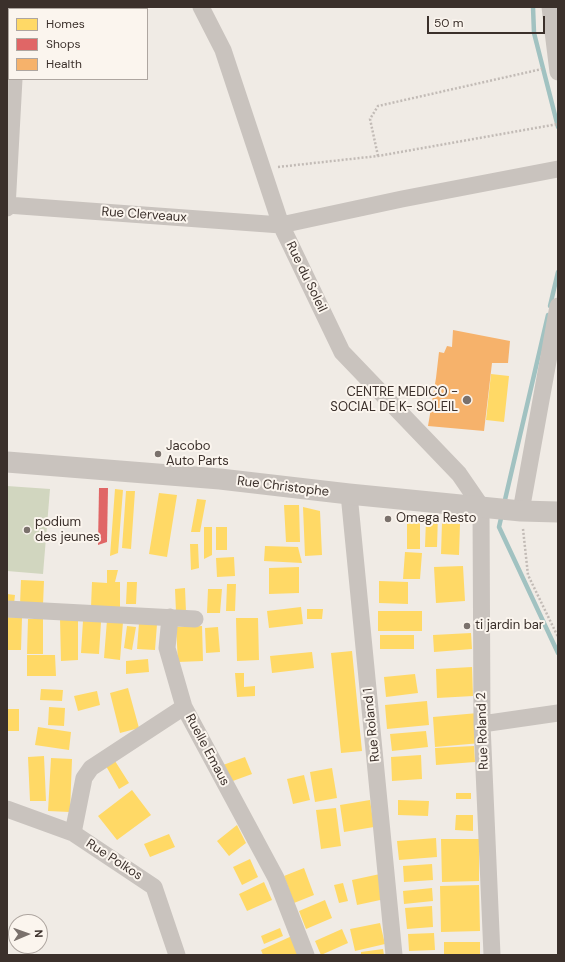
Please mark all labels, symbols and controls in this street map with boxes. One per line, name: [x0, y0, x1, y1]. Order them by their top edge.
legend: [8, 8, 148, 80]
scale bar: [429, 8, 547, 34]
text: 50 m: [434, 15, 463, 31]
text: Homes: [46, 16, 85, 32]
text: Shops: [46, 36, 81, 52]
text: Health: [46, 56, 82, 72]
street label: Rue Clerveaux: [101, 204, 187, 226]
street label: Rue du Soleil: [282, 239, 330, 315]
place label: CENTRE MEDICO - SOCIAL DE K- SOLEIL: [330, 385, 458, 416]
marker: CENTRE MEDICO - SOCIAL DE K- SOLEIL: [461, 394, 473, 406]
place label: Jacobo Auto Parts: [166, 439, 229, 470]
marker: Jacobo Auto Parts: [153, 449, 163, 459]
street label: Rue Christophe: [236, 474, 330, 500]
place label: Omega Resto: [396, 511, 476, 527]
marker: Omega Resto: [383, 514, 393, 524]
place label: podium des jeunes: [35, 515, 100, 546]
marker: podium des jeunes: [22, 525, 32, 535]
place label: ti jardin bar: [475, 618, 544, 634]
marker: ti jardin bar: [462, 621, 472, 631]
street label: Rue Roland 1: [360, 687, 384, 763]
street label: Rue Roland 2: [474, 692, 492, 770]
street label: Ruelle Emaus: [182, 711, 232, 789]
street label: Rue Polkos: [83, 836, 145, 884]
north arrow: [8, 914, 48, 954]
text: N: [32, 929, 46, 938]

